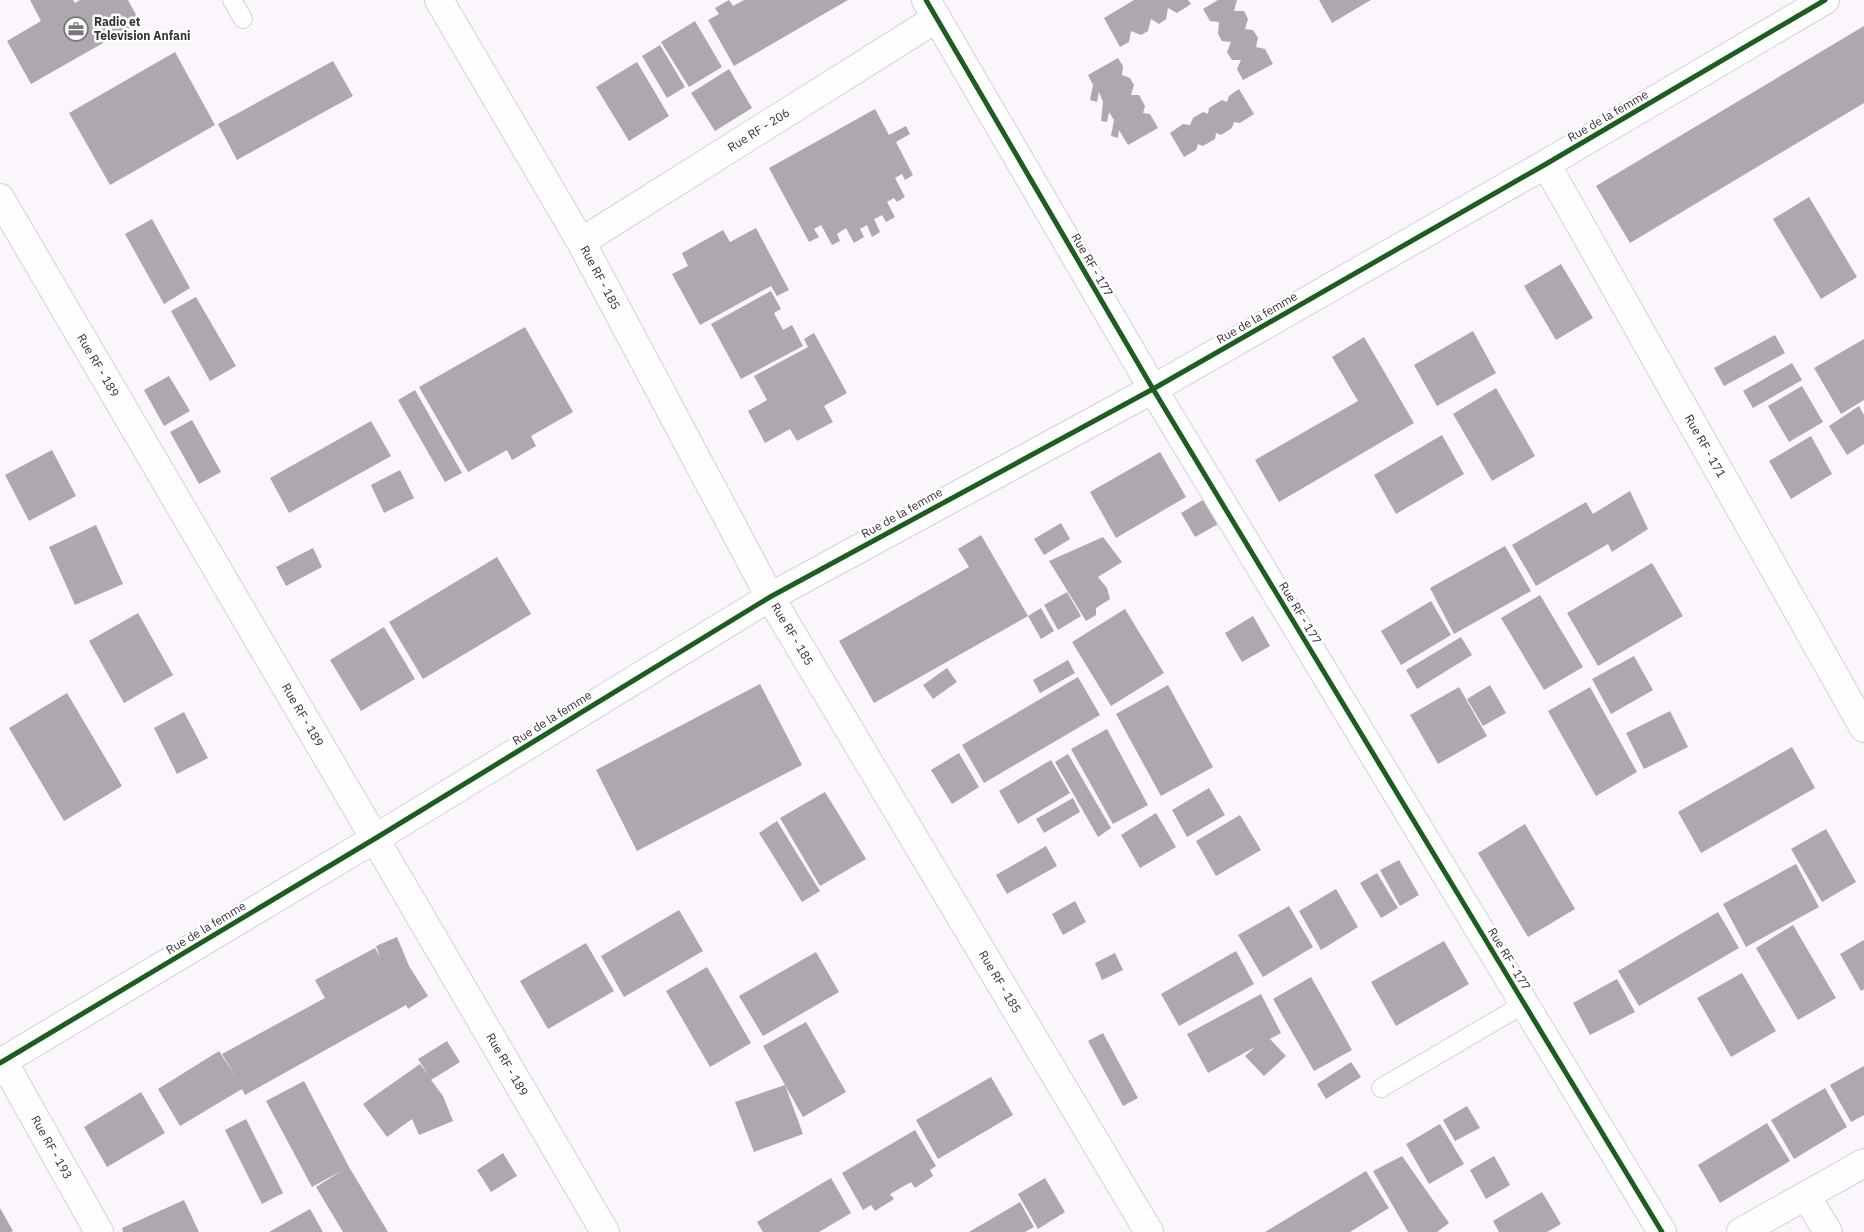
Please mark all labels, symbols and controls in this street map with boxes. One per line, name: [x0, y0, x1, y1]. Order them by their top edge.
place label: Radio et Television Anfani: [94, 14, 190, 43]
office icon: Radio et Television Anfani: [63, 16, 89, 42]
street label: Rue de la femme: [1565, 86, 1651, 145]
street label: Rue RF - 206: [725, 105, 792, 155]
street label: Rue RF - 177: [1068, 231, 1117, 299]
street label: Rue RF - 185: [577, 243, 624, 312]
street label: Rue de la femme: [1214, 288, 1300, 347]
street label: Rue RF - 189: [74, 331, 123, 399]
street label: Rue RF - 171: [1682, 412, 1729, 480]
street label: Rue de la femme: [858, 484, 945, 541]
street label: Rue RF - 177: [1276, 579, 1325, 647]
street label: Rue RF - 185: [768, 600, 817, 668]
street label: Rue RF - 189: [279, 681, 327, 749]
street label: Rue de la femme: [509, 687, 595, 748]
street label: Rue de la femme: [163, 898, 249, 957]
street label: Rue RF - 177: [1485, 925, 1534, 993]
street label: Rue RF - 185: [976, 948, 1025, 1016]
street label: Rue RF - 189: [483, 1030, 532, 1099]
street label: Rue RF - 193: [28, 1113, 76, 1181]

